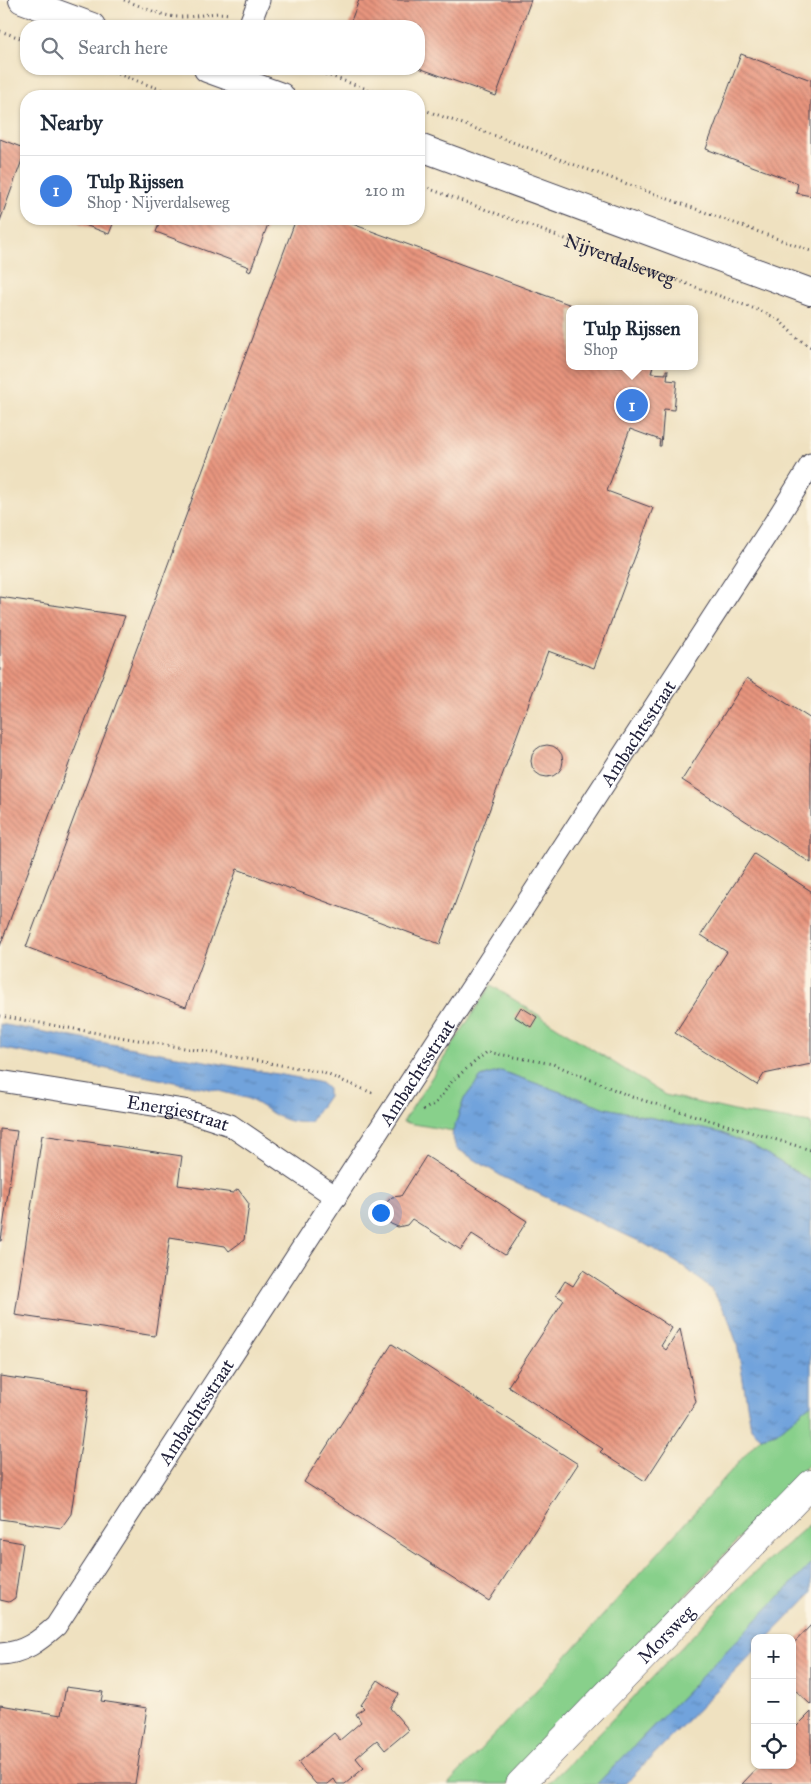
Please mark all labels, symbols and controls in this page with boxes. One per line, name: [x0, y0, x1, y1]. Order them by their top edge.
search box: [20, 20, 425, 75]
icon: search: [38, 34, 66, 62]
text: Search here: [78, 36, 168, 59]
text: Nearby: [40, 110, 103, 136]
text: Tulp Rijssen: [87, 170, 184, 193]
text: 1: [53, 181, 59, 200]
text: 210 m: [365, 181, 405, 200]
text: Shop · Nijverdalseweg: [87, 193, 230, 212]
street label: Nijverdalseweg: [561, 228, 678, 291]
popup: [566, 305, 698, 370]
text: Tulp Rijssen: [584, 317, 680, 340]
text: Shop: [584, 340, 618, 359]
pin: 1: [616, 386, 648, 424]
street label: Ambachtsstraat: [594, 675, 681, 791]
street label: Ambachtsstraat: [373, 1015, 460, 1130]
street label: Energiestraat: [125, 1090, 232, 1136]
your location: [368, 1200, 394, 1226]
street label: Ambachtsstraat: [152, 1354, 239, 1470]
street label: Morsweg: [632, 1600, 700, 1668]
map controls: [751, 1634, 796, 1769]
button: +: [751, 1634, 796, 1679]
button: −: [751, 1679, 796, 1724]
button: locate: [751, 1724, 796, 1769]

